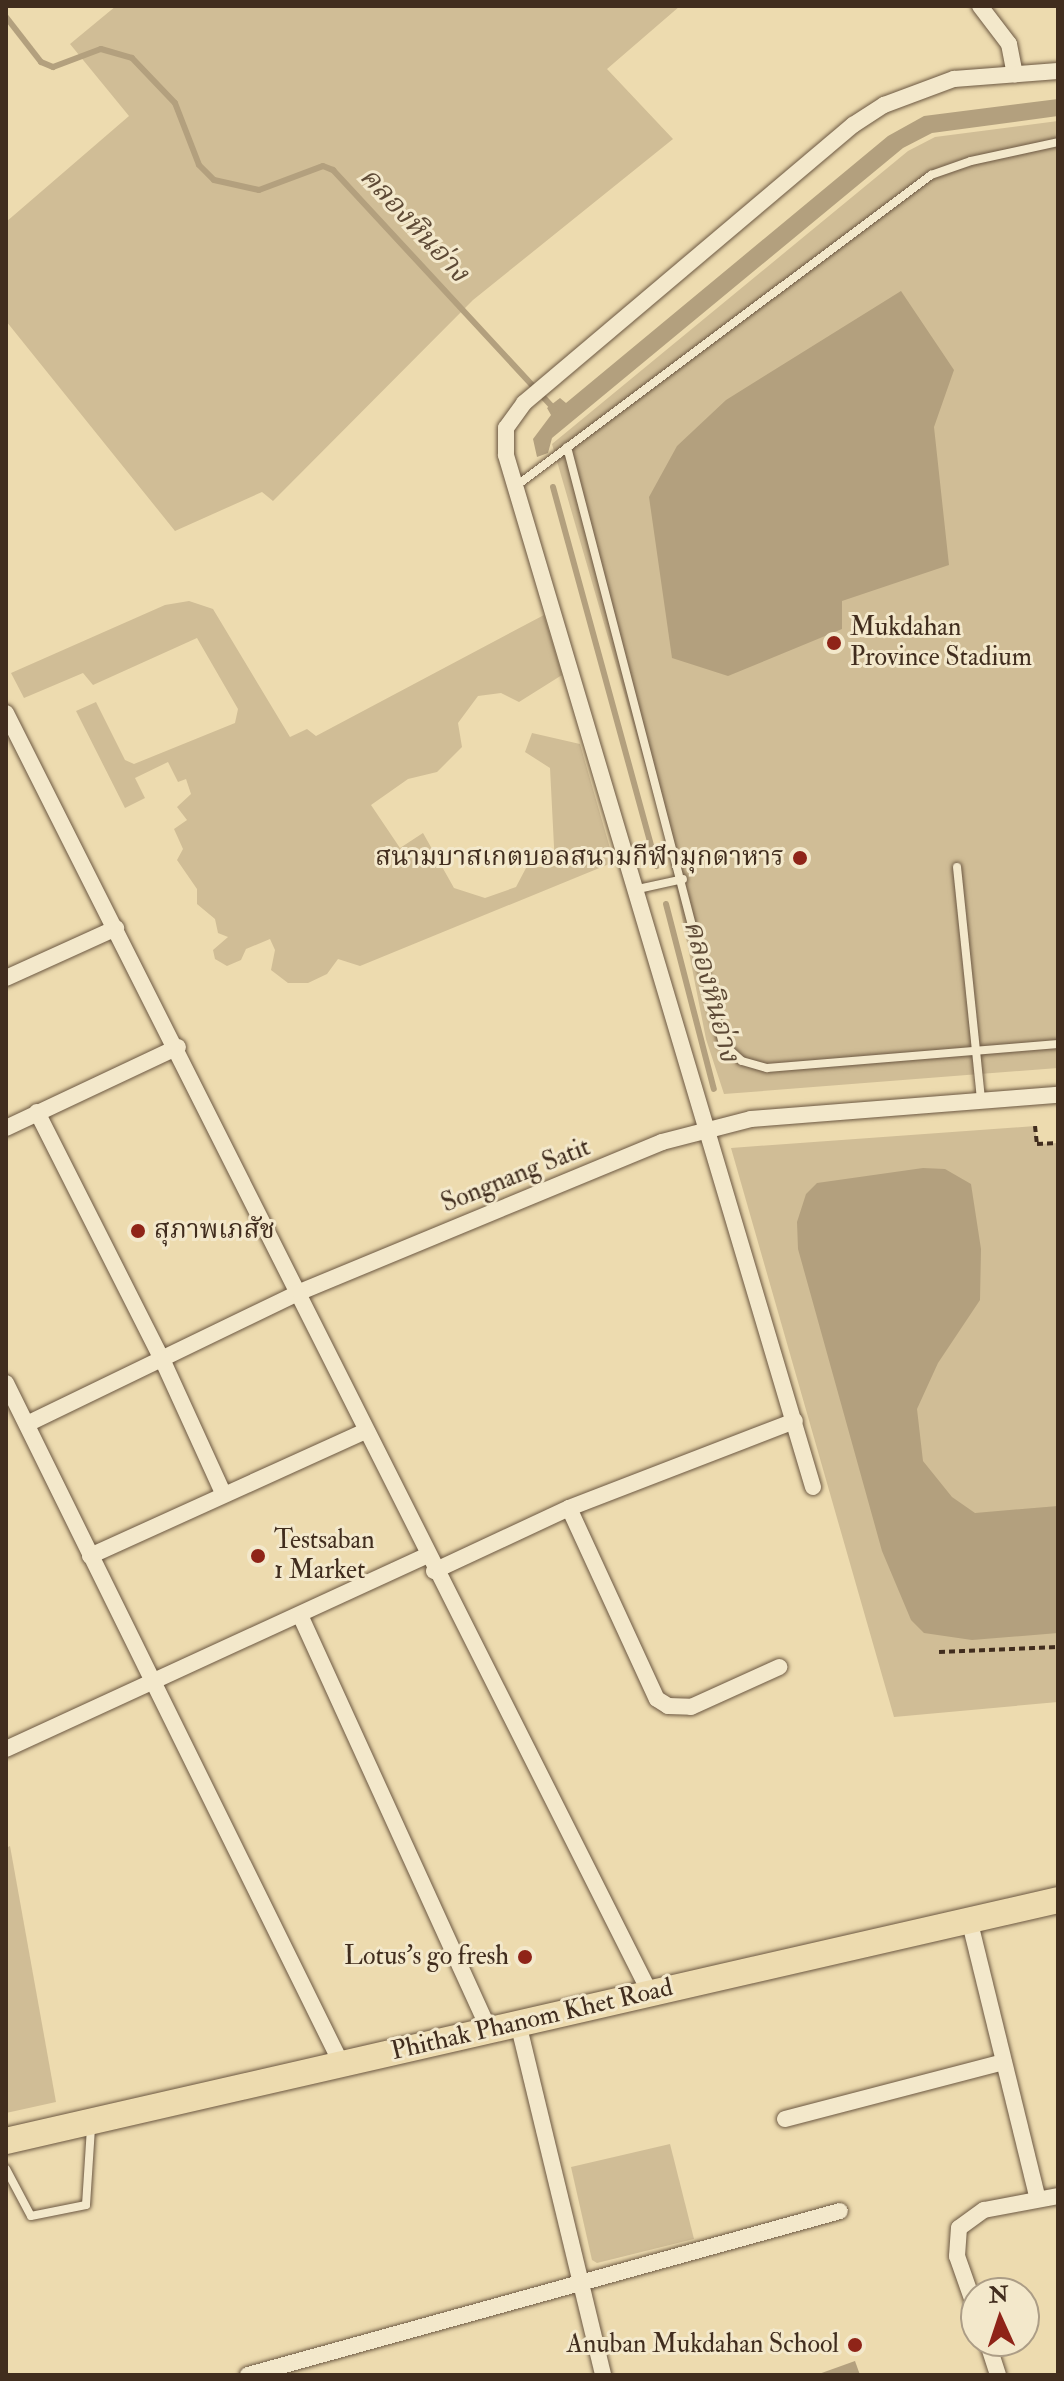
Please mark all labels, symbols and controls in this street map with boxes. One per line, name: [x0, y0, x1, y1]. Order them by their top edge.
water label: คลองหินอ่าง: [352, 161, 476, 289]
place label: Mukdahan Province Stadium: [850, 612, 1032, 674]
marker: Mukdahan Province Stadium: [825, 634, 843, 652]
place label: สนามบาสเกตบอลสนามกีฬามุกดาหาร: [375, 842, 784, 874]
marker: สนามบาสเกตบอลสนามกีฬามุกดาหาร: [791, 849, 809, 867]
water label: คลองหินอ่าง: [676, 917, 746, 1065]
street label: Songnang Satit: [437, 1132, 595, 1220]
place label: สุภาพเภสัช: [154, 1215, 275, 1247]
marker: สุภาพเภสัช: [129, 1222, 147, 1240]
place label: Testsaban 1 Market: [274, 1525, 375, 1586]
marker: Testsaban 1 Market: [249, 1547, 267, 1565]
place label: Lotus's go fresh: [344, 1941, 509, 1973]
marker: Lotus's go fresh: [516, 1948, 534, 1966]
street label: Phithak Phanom Khet Road: [388, 1972, 676, 2068]
north arrow: [960, 2277, 1040, 2357]
text: N: [988, 2281, 1009, 2310]
place label: Anuban Mukdahan School: [567, 2329, 839, 2361]
marker: Anuban Mukdahan School: [846, 2336, 864, 2354]

